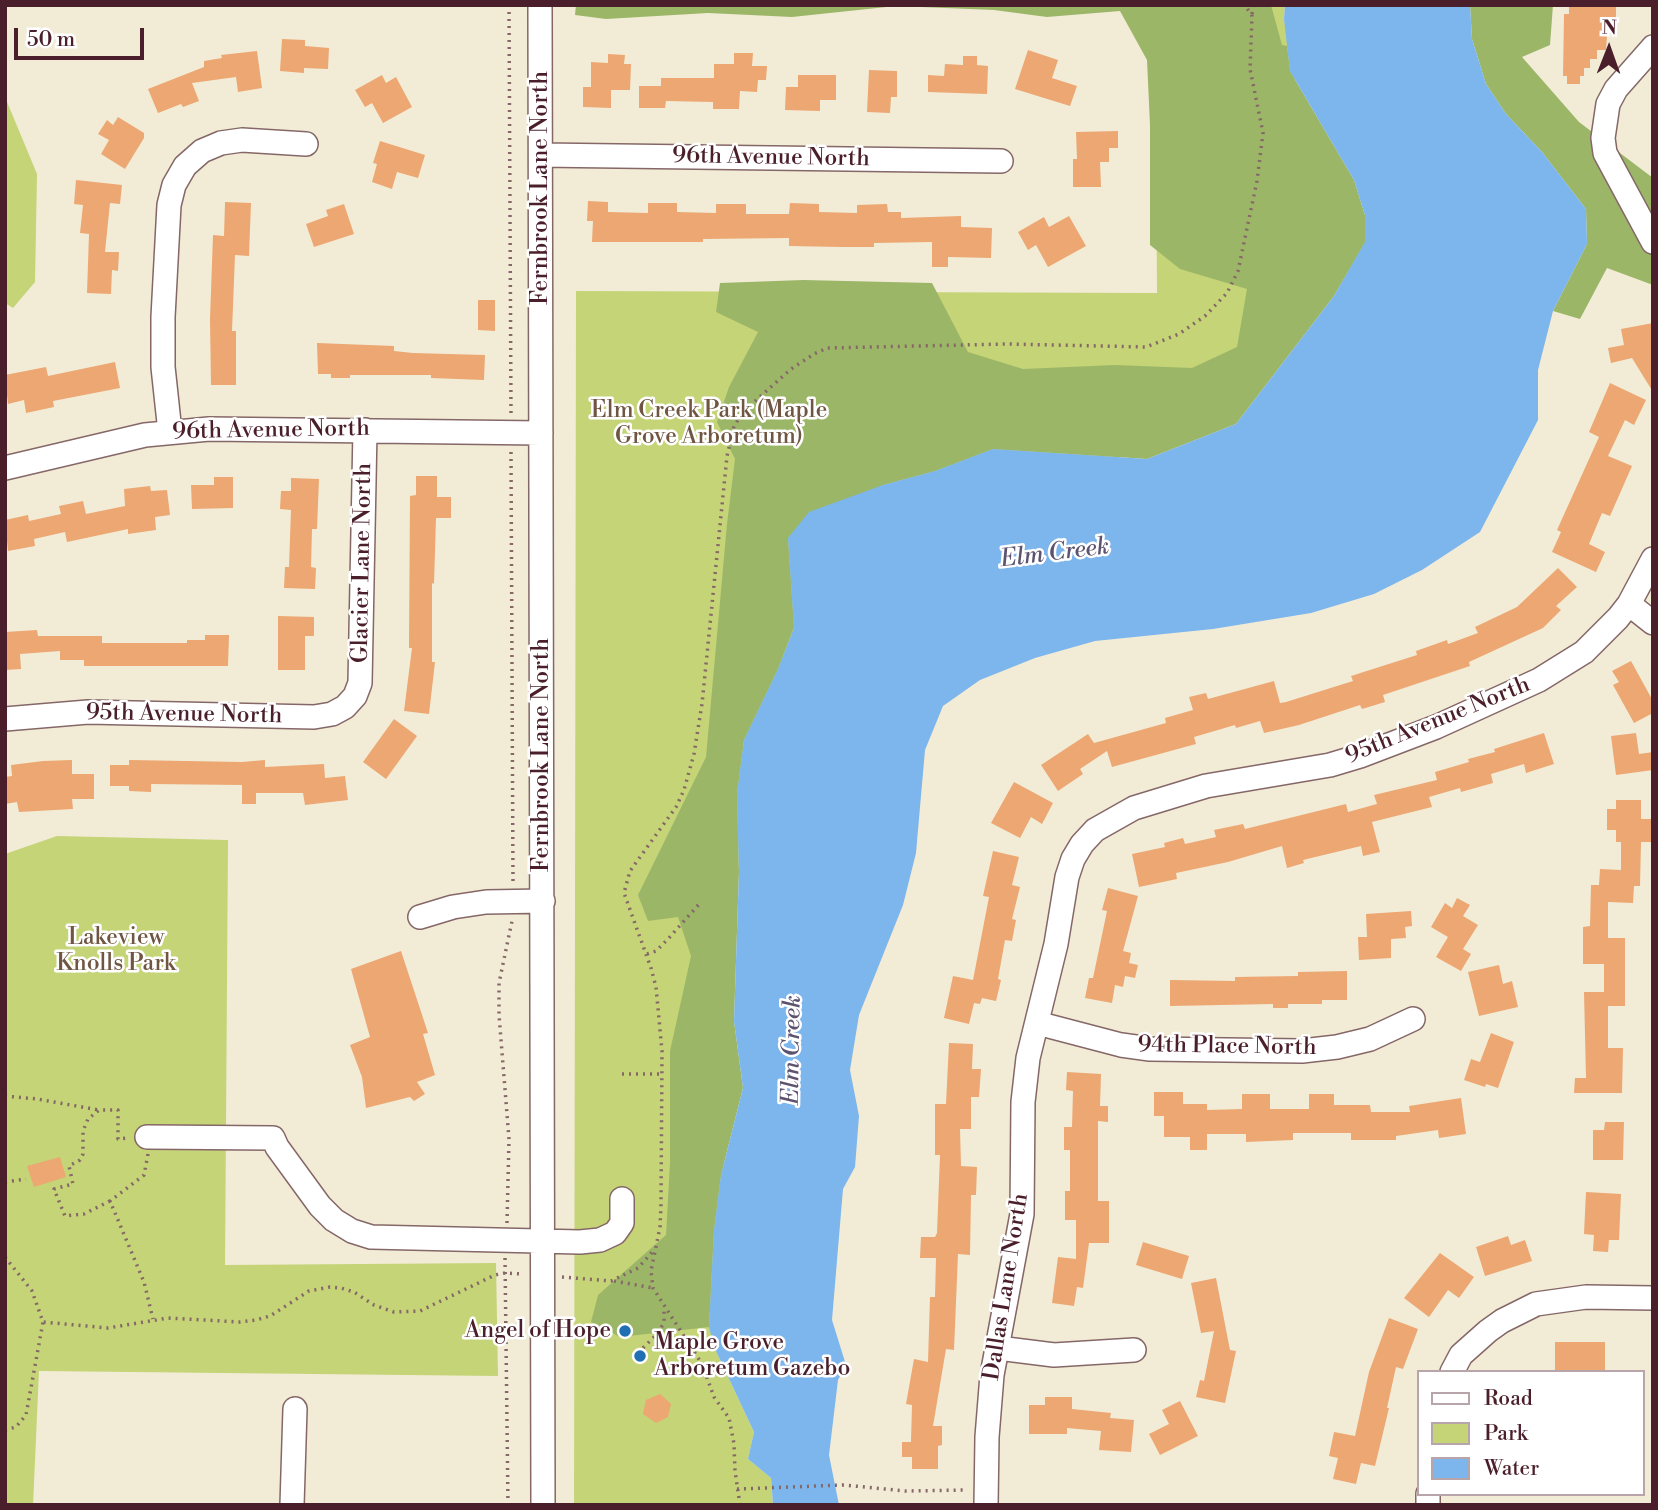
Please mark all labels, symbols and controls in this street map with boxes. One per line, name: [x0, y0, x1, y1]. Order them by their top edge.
scale bar: [18, 14, 147, 58]
north arrow: [1574, 14, 1644, 84]
text: N: [1602, 16, 1617, 40]
text: 50 m: [27, 27, 75, 53]
street label: Fernbrook Lane North: [527, 71, 555, 305]
street label: 96th Avenue North: [672, 142, 870, 174]
park label: Elm Creek Park (Maple Grove Arboretum): [591, 397, 827, 451]
street label: 96th Avenue North: [172, 415, 370, 447]
street label: Glacier Lane North: [347, 463, 379, 663]
water label: Elm Creek: [999, 533, 1111, 575]
street label: Fernbrook Lane North: [528, 638, 556, 872]
street label: 95th Avenue North: [1342, 671, 1534, 771]
street label: 95th Avenue North: [86, 699, 282, 731]
park label: Lakeview Knolls Park: [56, 924, 176, 978]
water label: Elm Creek: [778, 995, 808, 1105]
street label: 94th Place North: [1137, 1032, 1317, 1062]
street label: Dallas Lane North: [979, 1192, 1035, 1382]
place label: Angel of Hope: [465, 1317, 611, 1345]
marker: Angel of Hope: [617, 1323, 633, 1339]
place label: Maple Grove Arboretum Gazebo: [654, 1329, 850, 1383]
marker: Maple Grove Arboretum Gazebo: [632, 1348, 648, 1364]
legend: [1416, 1370, 1644, 1496]
text: Road: [1484, 1386, 1533, 1412]
text: Park: [1484, 1421, 1528, 1447]
text: Water: [1484, 1456, 1539, 1482]

